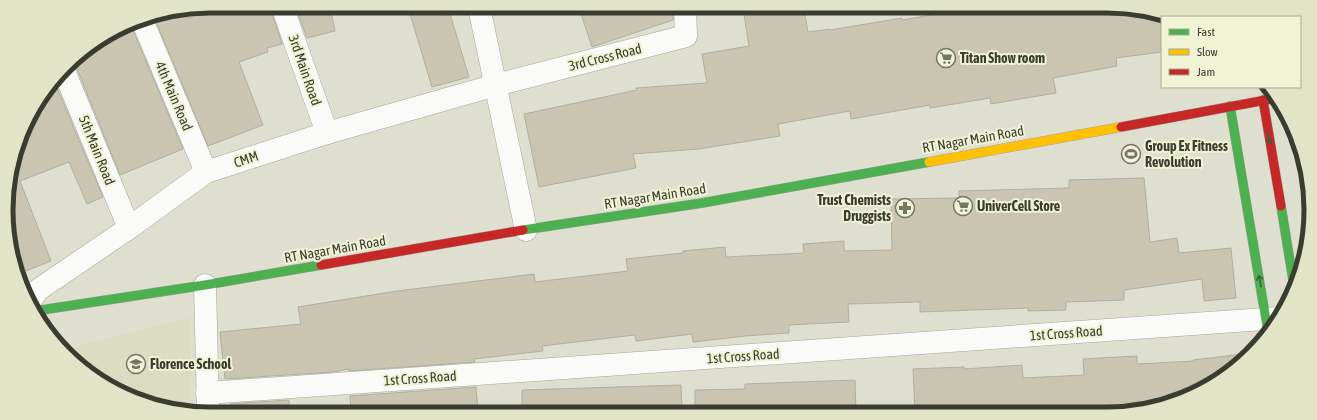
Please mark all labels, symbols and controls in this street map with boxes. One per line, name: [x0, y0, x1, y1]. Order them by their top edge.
legend: [1161, 16, 1301, 88]
text: Fast: [1197, 25, 1215, 39]
street label: 3rd Main Road: [285, 32, 325, 108]
street label: 3rd Cross Road: [567, 40, 643, 74]
text: Slow: [1197, 45, 1218, 59]
supermarket icon: Titan Show room: [935, 47, 957, 69]
place label: Titan Show room: [960, 50, 1045, 66]
street label: 4th Main Road: [152, 59, 196, 133]
text: Jam: [1197, 65, 1215, 79]
street label: 5th Main Road: [76, 113, 118, 187]
street label: RT Nagar Main Road: [921, 122, 1025, 156]
one-way arrow: [1265, 131, 1273, 144]
place label: Group Ex Fitness Revolution: [1145, 138, 1228, 170]
sports icon: Group Ex Fitness Revolution: [1120, 143, 1142, 165]
street label: CMM: [232, 148, 260, 170]
street label: RT Nagar Main Road: [603, 180, 707, 212]
place label: Trust Chemists Druggists: [817, 192, 891, 224]
supermarket icon: UniverCell Store: [952, 195, 974, 217]
pharmacy icon: Trust Chemists Druggists: [894, 197, 916, 219]
place label: UniverCell Store: [977, 198, 1060, 214]
street label: RT Nagar Main Road: [283, 232, 387, 266]
one-way arrow: [1256, 275, 1264, 288]
street label: 1st Cross Road: [1029, 322, 1103, 344]
street label: 1st Cross Road: [706, 345, 780, 367]
school or university icon: Florence School: [125, 353, 147, 375]
place label: Florence School: [150, 356, 232, 372]
street label: 1st Cross Road: [383, 367, 457, 389]

